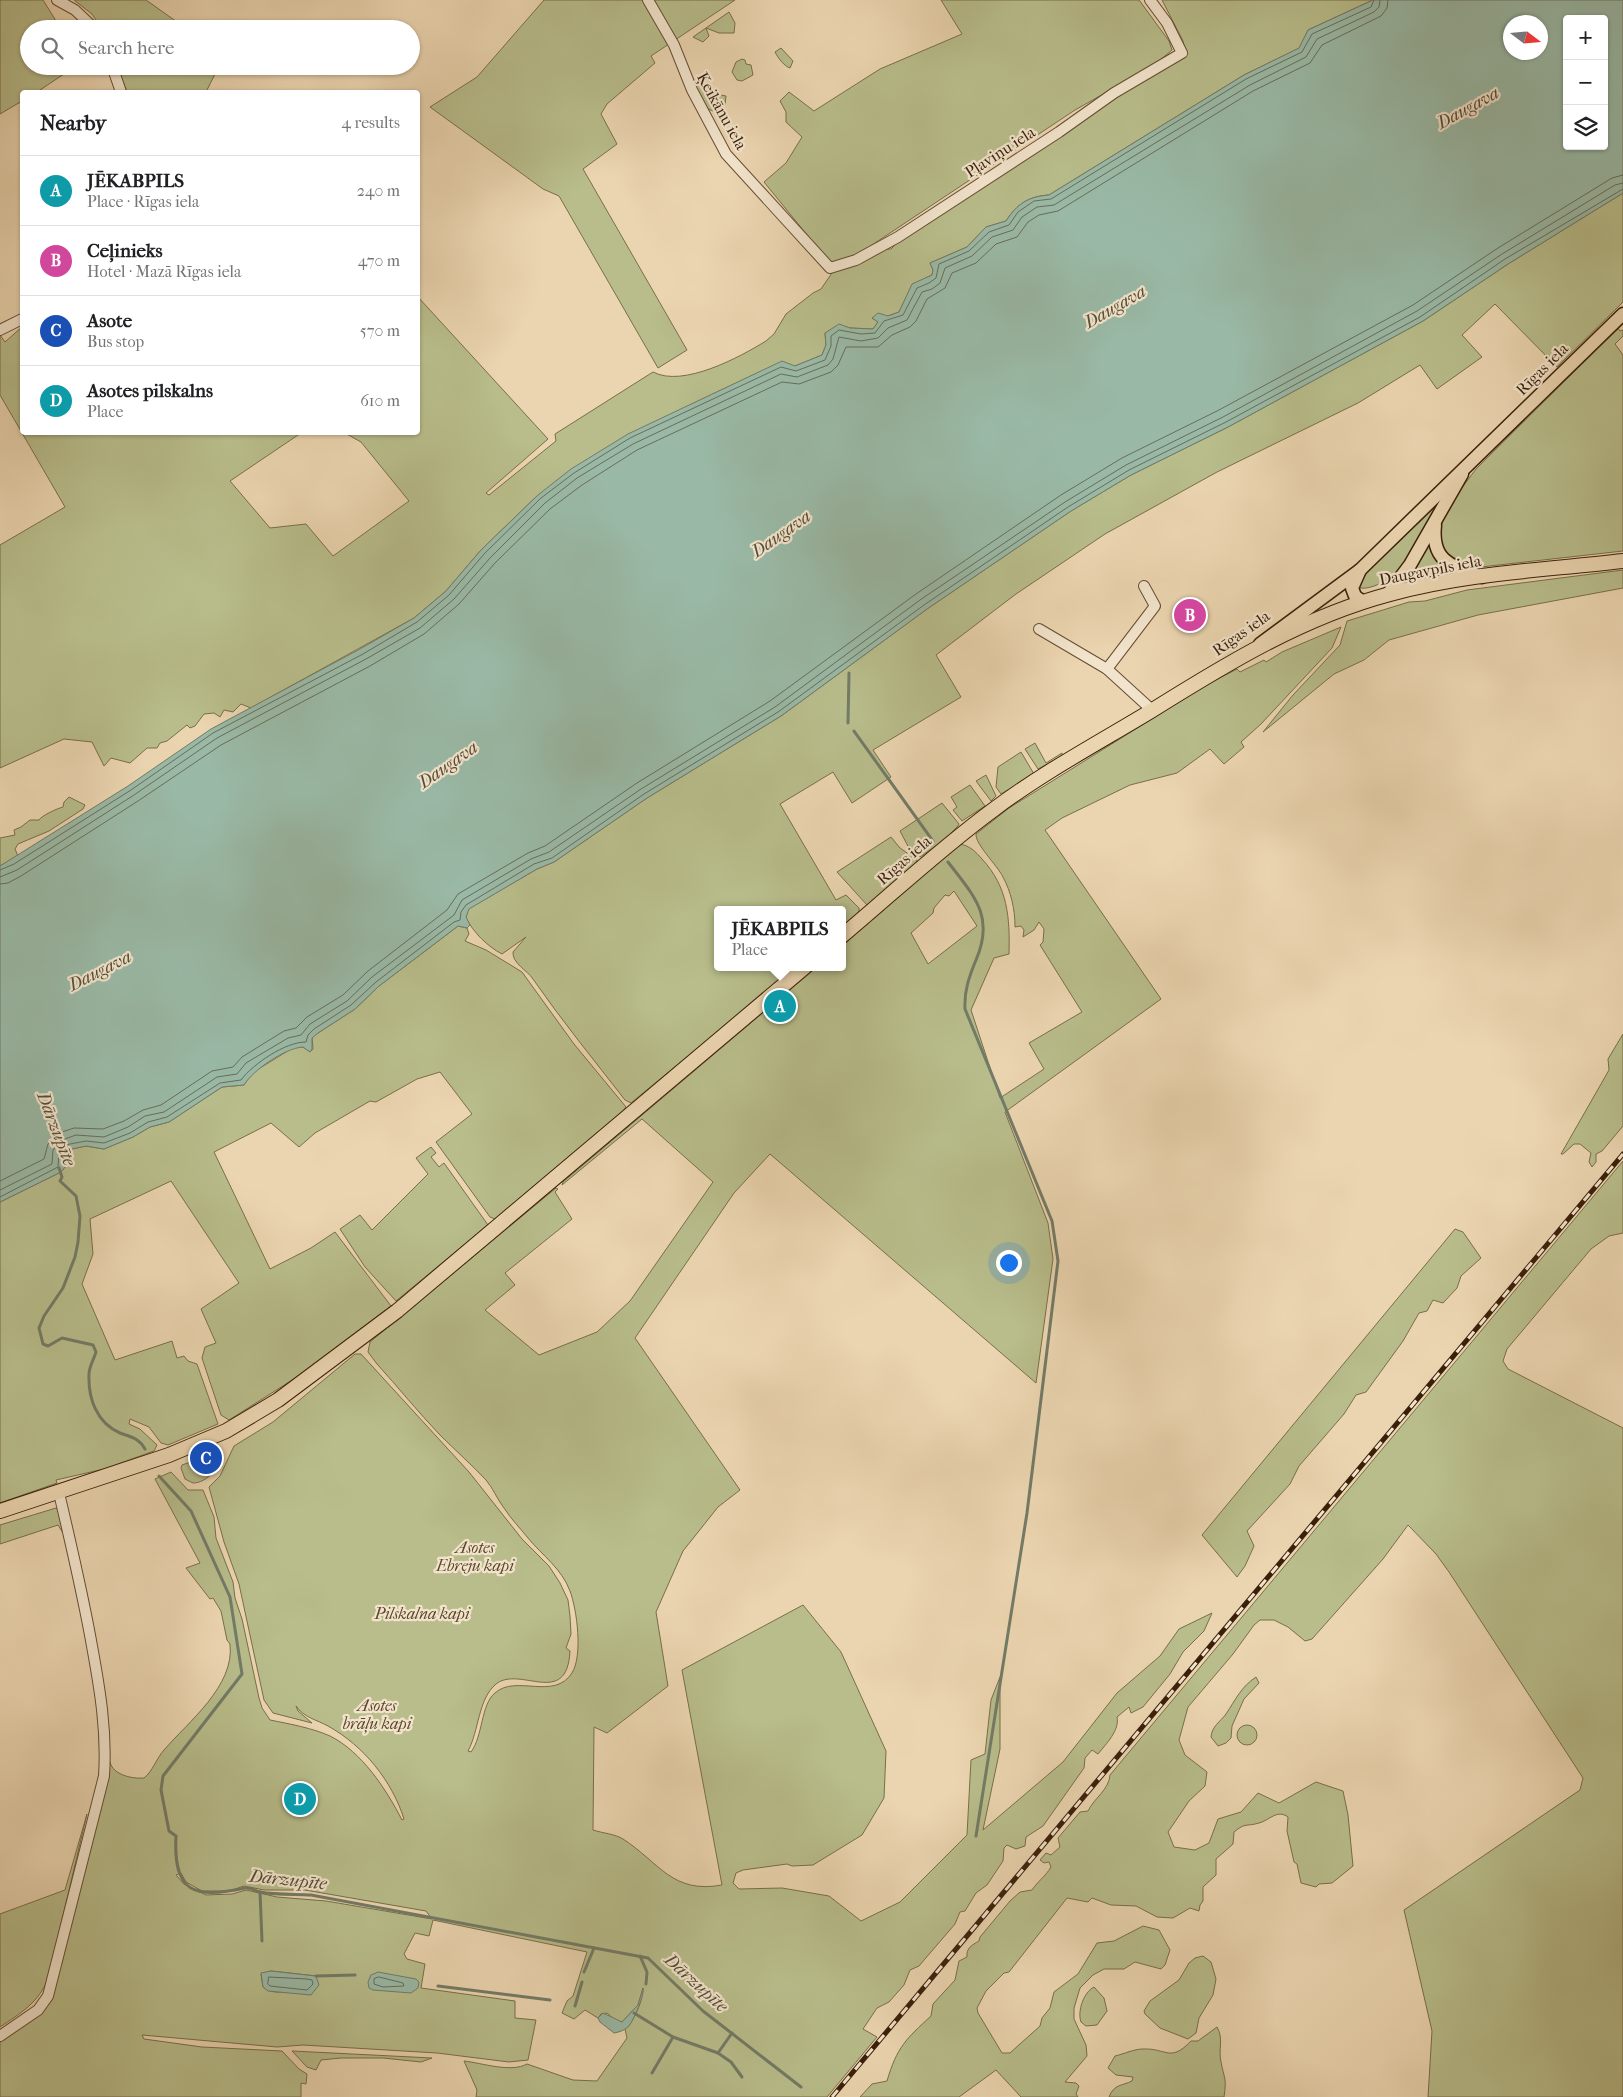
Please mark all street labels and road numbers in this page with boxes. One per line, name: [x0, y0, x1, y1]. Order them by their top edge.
street label: Ķeikānu iela: [693, 69, 751, 154]
street label: Pļaviņu iela: [961, 122, 1040, 183]
street label: Rīgas iela: [1512, 339, 1572, 399]
street label: Daugavpils iela: [1377, 551, 1483, 589]
street label: Rīgas iela: [1209, 606, 1274, 660]
street label: Rīgas iela: [873, 831, 936, 889]

